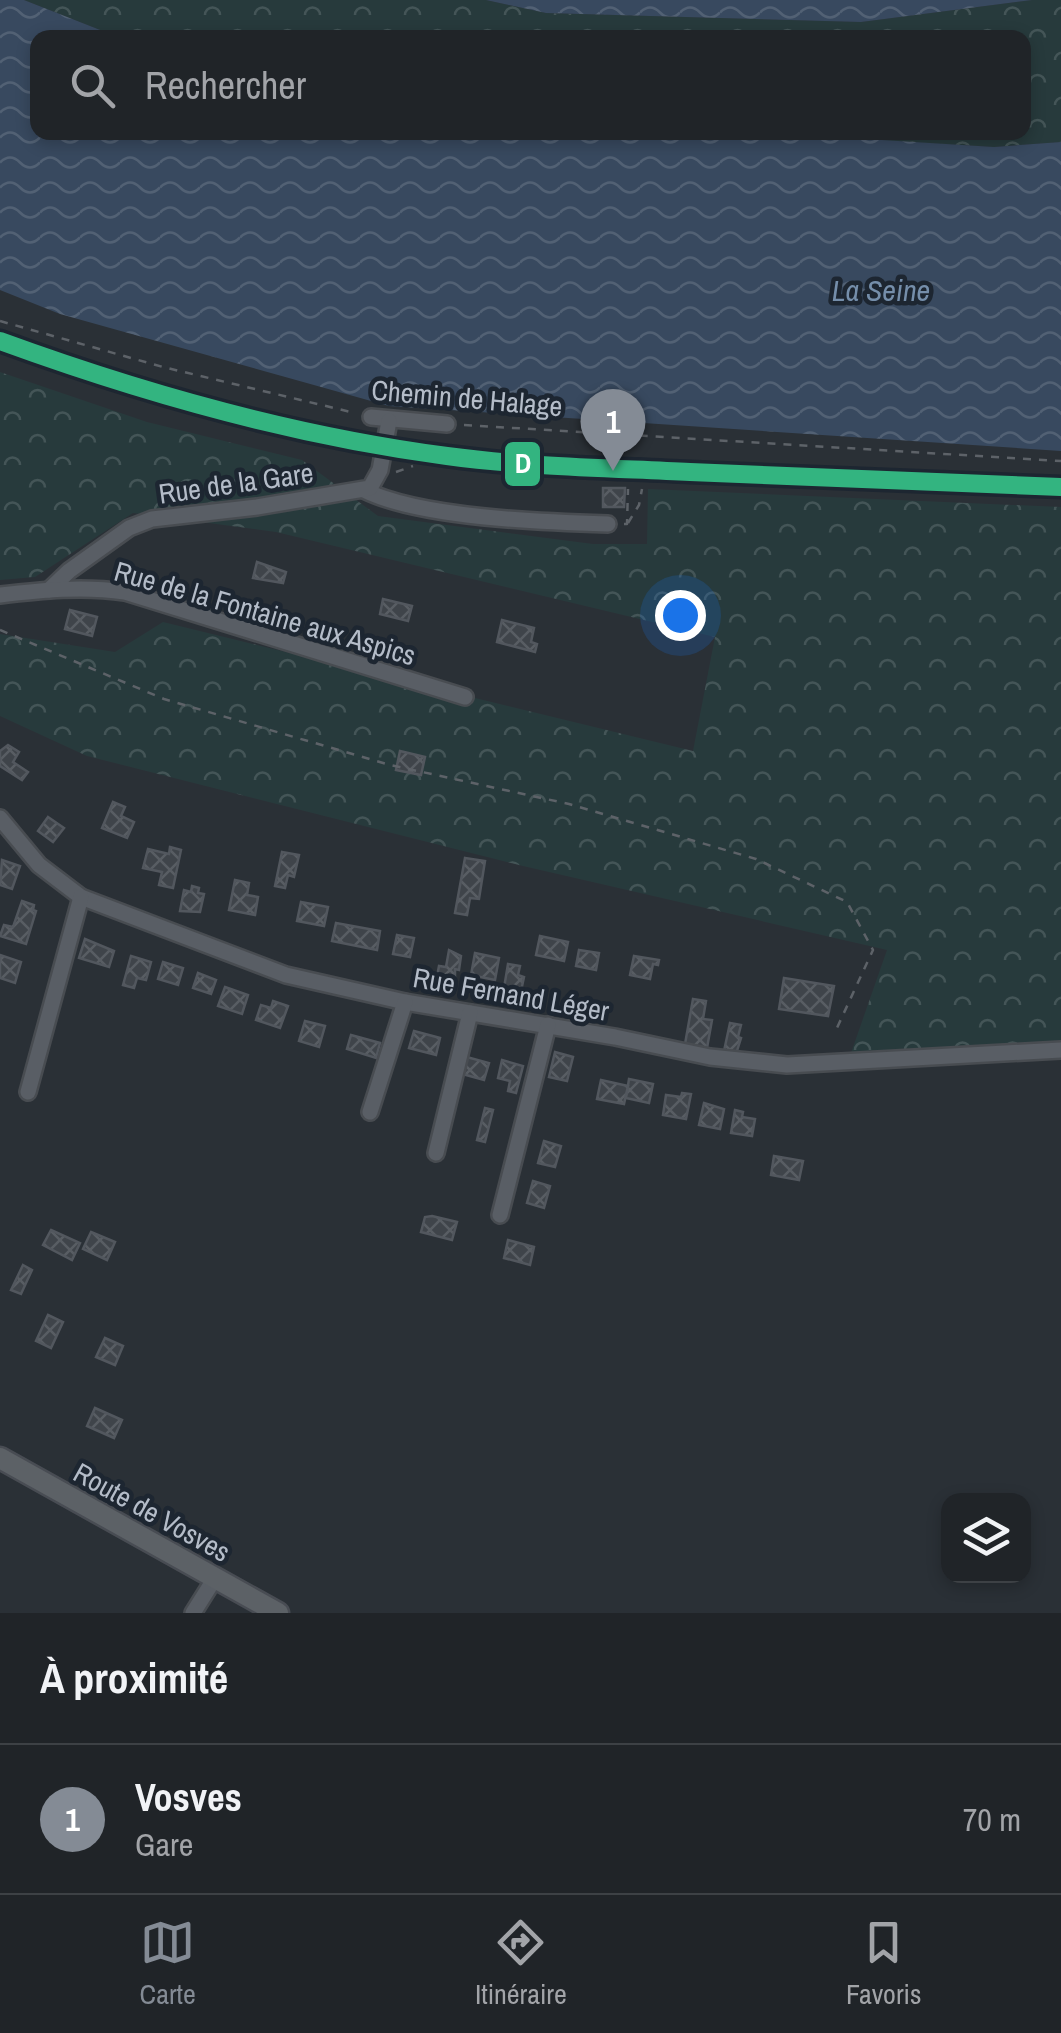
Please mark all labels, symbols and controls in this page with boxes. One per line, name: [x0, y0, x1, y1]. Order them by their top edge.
search box: [30, 30, 1031, 140]
icon: search: [65, 58, 120, 113]
text: Rechercher: [145, 60, 306, 111]
water label: La Seine: [832, 270, 930, 310]
street label: Chemin de Halage: [370, 371, 564, 425]
pin: 1: [580, 388, 646, 471]
line badge: D: [503, 440, 542, 488]
text: D: [515, 444, 531, 482]
street label: Rue de la Gare: [156, 453, 316, 513]
street label: Rue de la Fontaine aux Aspics: [110, 552, 420, 674]
your location: [655, 590, 706, 641]
street label: Rue Fernand Léger: [410, 958, 612, 1030]
street label: Route de Vosves: [67, 1453, 237, 1571]
map controls: [941, 1493, 1031, 1583]
button: layers: [941, 1493, 1031, 1583]
text: À proximité: [40, 1650, 228, 1706]
text: Vosves: [135, 1772, 242, 1823]
text: 1: [65, 1798, 80, 1841]
text: 70 m: [963, 1798, 1021, 1841]
text: Gare: [135, 1823, 193, 1866]
tab: Carte: [140, 1915, 196, 2013]
tab: Itinéraire: [475, 1915, 567, 2013]
tab: Favoris: [846, 1915, 921, 2013]

